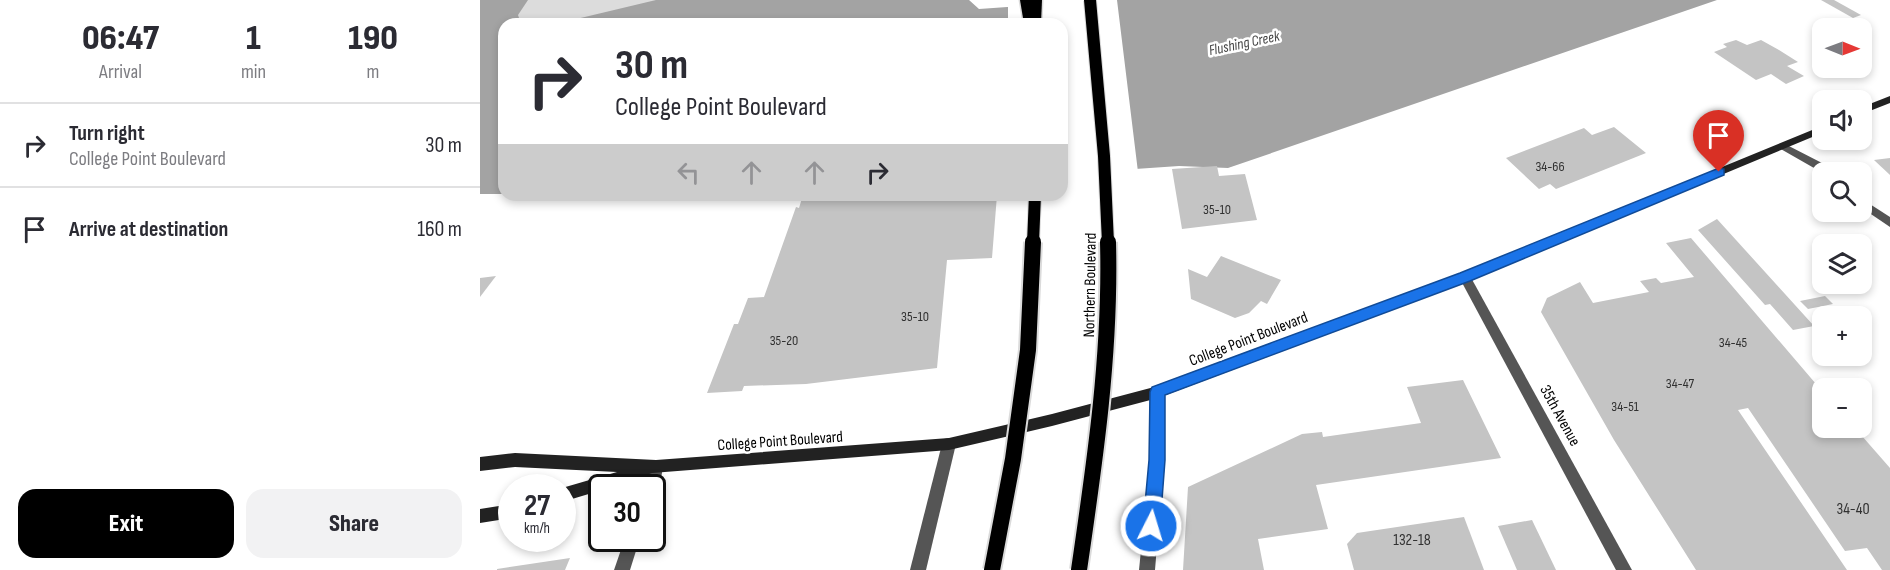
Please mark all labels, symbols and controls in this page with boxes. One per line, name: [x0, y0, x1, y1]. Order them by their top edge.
text: 06:47: [82, 17, 159, 60]
text: 1: [246, 17, 261, 60]
text: 190: [348, 17, 398, 60]
north arrow: [1812, 18, 1872, 78]
map controls: [1812, 18, 1872, 438]
water label: Flushing Creek: [1207, 27, 1282, 60]
text: 30 m: [615, 40, 688, 91]
icon: right: [516, 42, 594, 120]
text: Arrival: [99, 60, 142, 84]
text: min: [241, 60, 266, 84]
text: m: [367, 60, 379, 84]
button: sound: [1812, 90, 1872, 150]
text: College Point Boulevard: [615, 91, 827, 123]
pin: [1693, 110, 1744, 172]
icon: arrive: [1702, 119, 1735, 152]
text: Turn right: [69, 120, 145, 147]
icon: right: [18, 129, 51, 162]
text: 30 m: [425, 132, 462, 159]
text: College Point Boulevard: [69, 147, 226, 171]
icon: left: [672, 156, 705, 189]
icon: ahead: [735, 156, 768, 189]
icon: ahead: [798, 156, 831, 189]
icon: right: [861, 156, 894, 189]
house number: 34-66: [1535, 158, 1565, 175]
button: search: [1812, 162, 1872, 222]
house number: 35-10: [1203, 201, 1231, 218]
icon: arrive: [18, 213, 51, 246]
text: Arrive at destination: [69, 216, 228, 243]
text: 160 m: [417, 216, 462, 243]
street label: Northern Boulevard: [1080, 233, 1101, 337]
button: layers: [1812, 234, 1872, 294]
button: +: [1812, 306, 1872, 366]
house number: 35-10: [901, 308, 929, 325]
street label: College Point Boulevard: [1187, 308, 1311, 371]
house number: 35-20: [770, 332, 798, 349]
house number: 34-45: [1719, 334, 1748, 351]
house number: 34-47: [1666, 375, 1695, 392]
button: −: [1812, 378, 1872, 438]
street label: 35th Avenue: [1535, 382, 1584, 449]
house number: 34-51: [1611, 398, 1639, 415]
street label: College Point Boulevard: [717, 428, 843, 455]
speed limit sign: 30: [588, 474, 666, 552]
text: 27: [524, 488, 550, 524]
button: Exit: [18, 489, 234, 558]
button: Share: [246, 489, 462, 558]
position arrow: [1119, 494, 1183, 558]
house number: 34-40: [1836, 500, 1870, 519]
text: km/h: [524, 519, 550, 538]
house number: 132-18: [1393, 531, 1431, 550]

